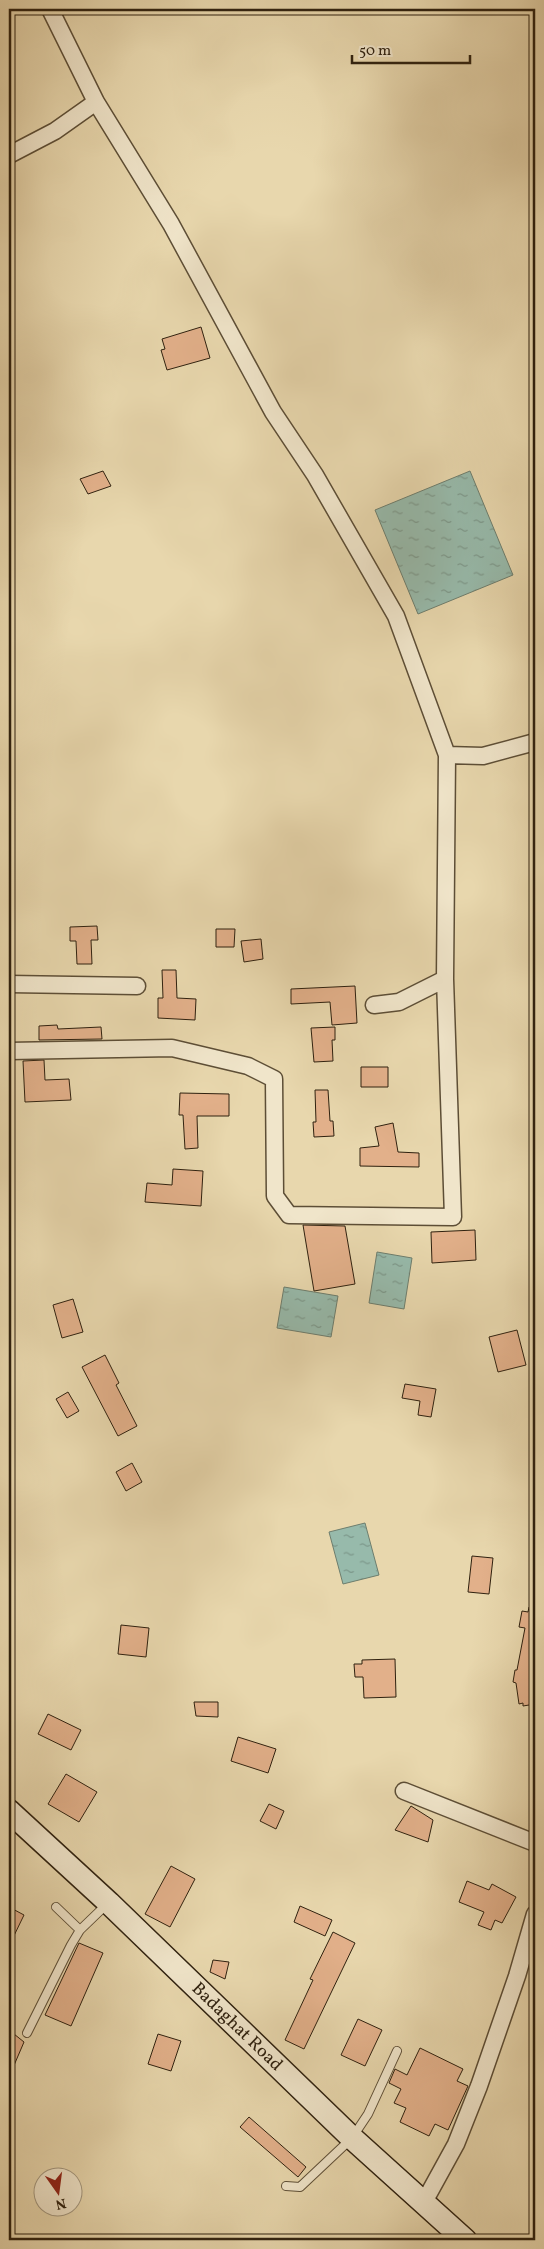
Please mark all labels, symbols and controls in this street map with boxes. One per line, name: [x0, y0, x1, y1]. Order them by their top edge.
scale bar: [352, 32, 469, 64]
text: 50 m: [359, 41, 391, 62]
street label: Badaghat Road: [186, 1977, 288, 2077]
north arrow: [32, 2166, 82, 2216]
text: N: [54, 2193, 68, 2214]

